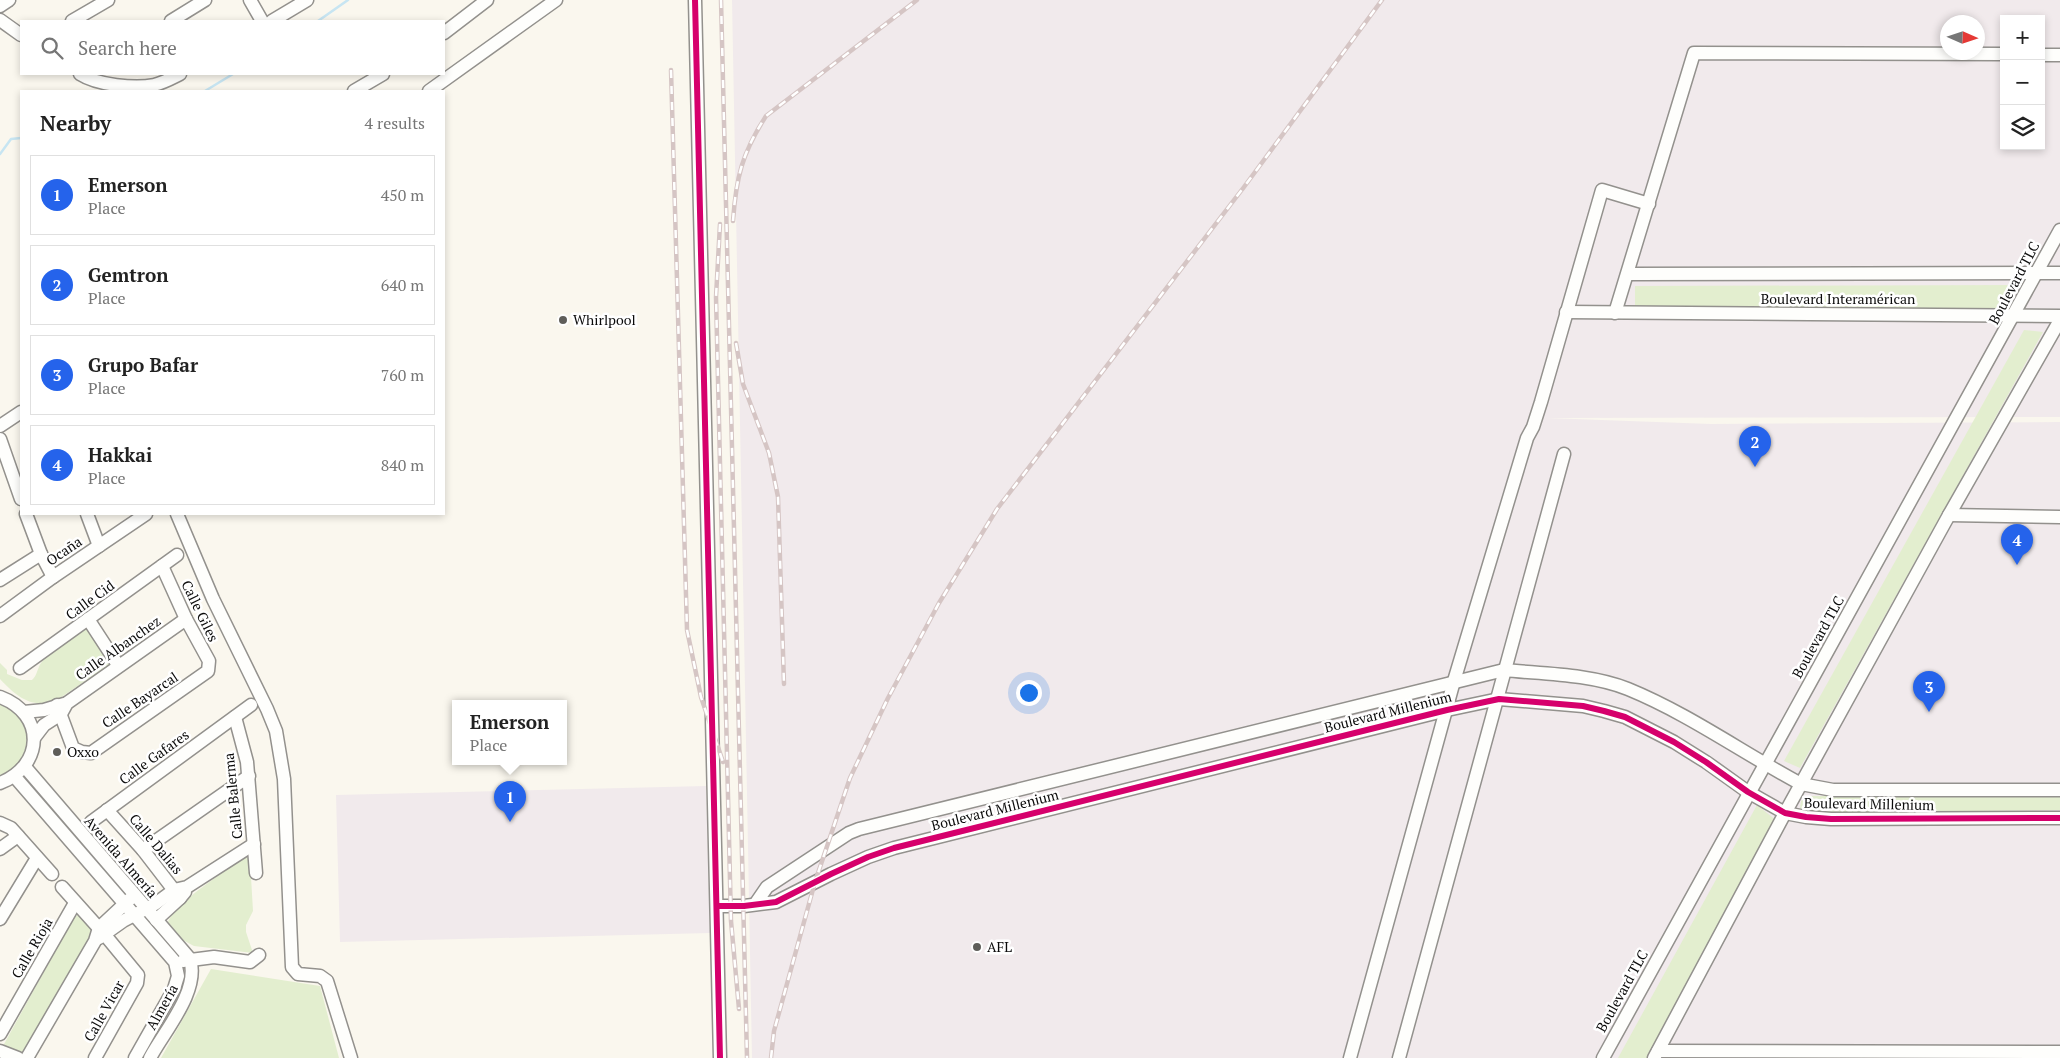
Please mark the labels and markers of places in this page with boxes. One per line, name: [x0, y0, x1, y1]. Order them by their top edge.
place label: Whirlpool: [573, 310, 636, 329]
marker: Whirlpool: [557, 314, 569, 326]
pin: 2: [1739, 426, 1771, 467]
pin: 4: [2001, 524, 2033, 565]
pin: 3: [1913, 671, 1945, 712]
place label: Oxxo: [67, 742, 99, 761]
marker: Oxxo: [51, 746, 63, 758]
pin: 1: [494, 781, 526, 822]
place label: AFL: [987, 937, 1012, 956]
marker: AFL: [971, 941, 983, 953]

